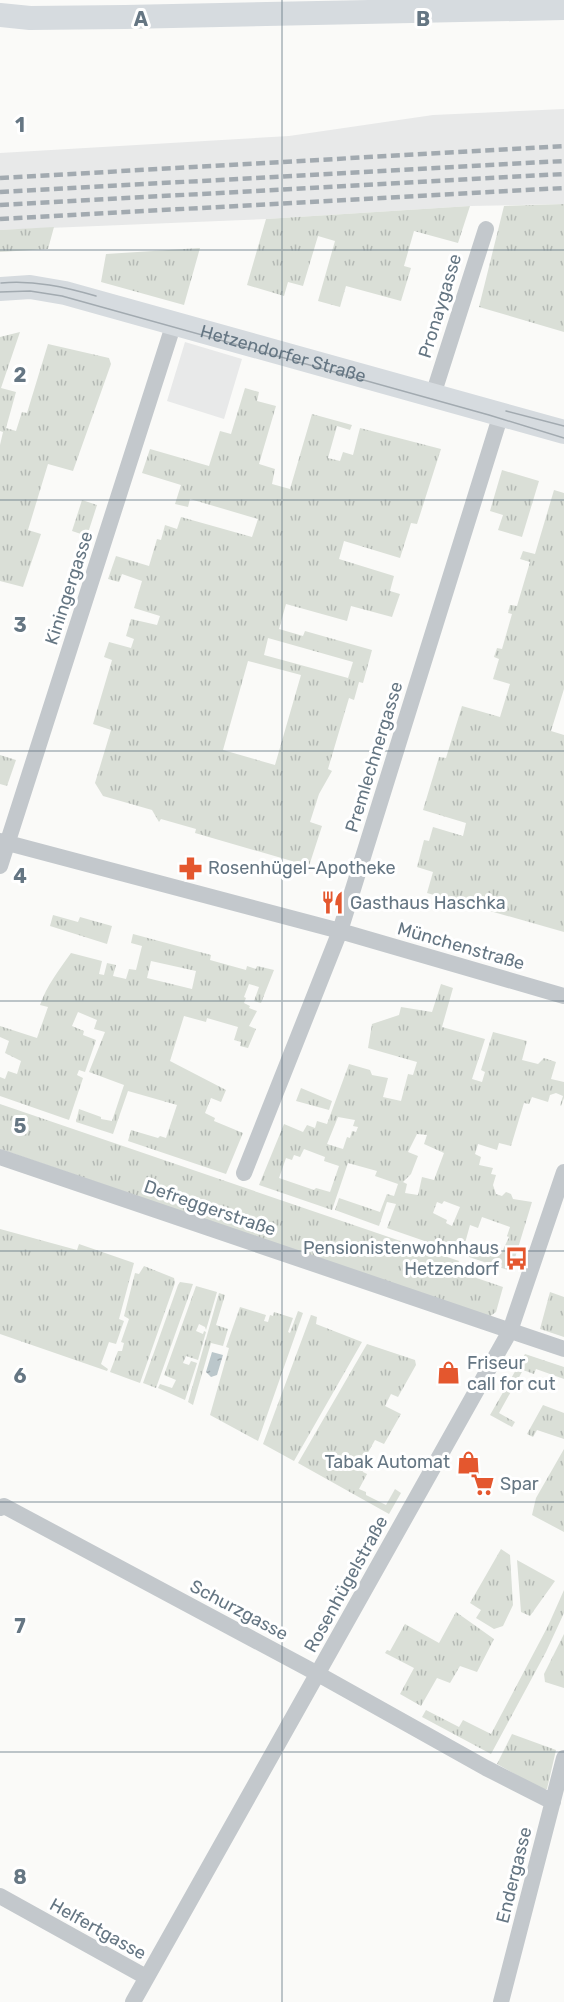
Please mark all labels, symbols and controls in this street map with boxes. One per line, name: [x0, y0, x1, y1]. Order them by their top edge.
text: A: [134, 7, 149, 31]
text: B: [416, 7, 430, 31]
text: 1: [15, 113, 25, 137]
street label: Pronaygasse: [414, 251, 466, 361]
street label: Hetzendorfer Straße: [198, 320, 369, 387]
text: 2: [14, 363, 27, 387]
street label: Kiningergasse: [40, 529, 98, 647]
text: 3: [13, 613, 27, 637]
street label: Premlechnergasse: [341, 679, 407, 835]
pharmacy icon: Rosenhügel-Apotheke: [177, 855, 203, 881]
place label: Rosenhügel-Apotheke: [208, 857, 396, 879]
text: 4: [13, 864, 27, 888]
restaurant icon: Gasthaus Haschka: [319, 890, 345, 916]
place label: Gasthaus Haschka: [350, 892, 506, 914]
street label: Münchenstraße: [395, 917, 527, 975]
text: 5: [14, 1114, 27, 1138]
street label: Defreggerstraße: [141, 1175, 279, 1241]
place label: Pensionistenwohnhaus Hetzendorf: [303, 1237, 499, 1280]
bus stop icon: Pensionistenwohnhaus Hetzendorf: [504, 1245, 530, 1271]
place label: Friseur call for cut: [467, 1352, 555, 1395]
shop icon: Friseur call for cut: [436, 1360, 462, 1386]
text: 6: [13, 1364, 27, 1388]
shop icon: Tabak Automat: [455, 1449, 481, 1475]
place label: Tabak Automat: [325, 1451, 450, 1473]
supermarket icon: Spar: [469, 1471, 495, 1497]
place label: Spar: [500, 1473, 539, 1495]
street label: Rosenhügelstraße: [299, 1512, 393, 1656]
street label: Schurzgasse: [186, 1575, 292, 1645]
text: 7: [14, 1614, 26, 1638]
street label: Endergasse: [491, 1825, 537, 1925]
text: 8: [13, 1865, 27, 1889]
street label: Helfertgasse: [46, 1893, 150, 1965]

